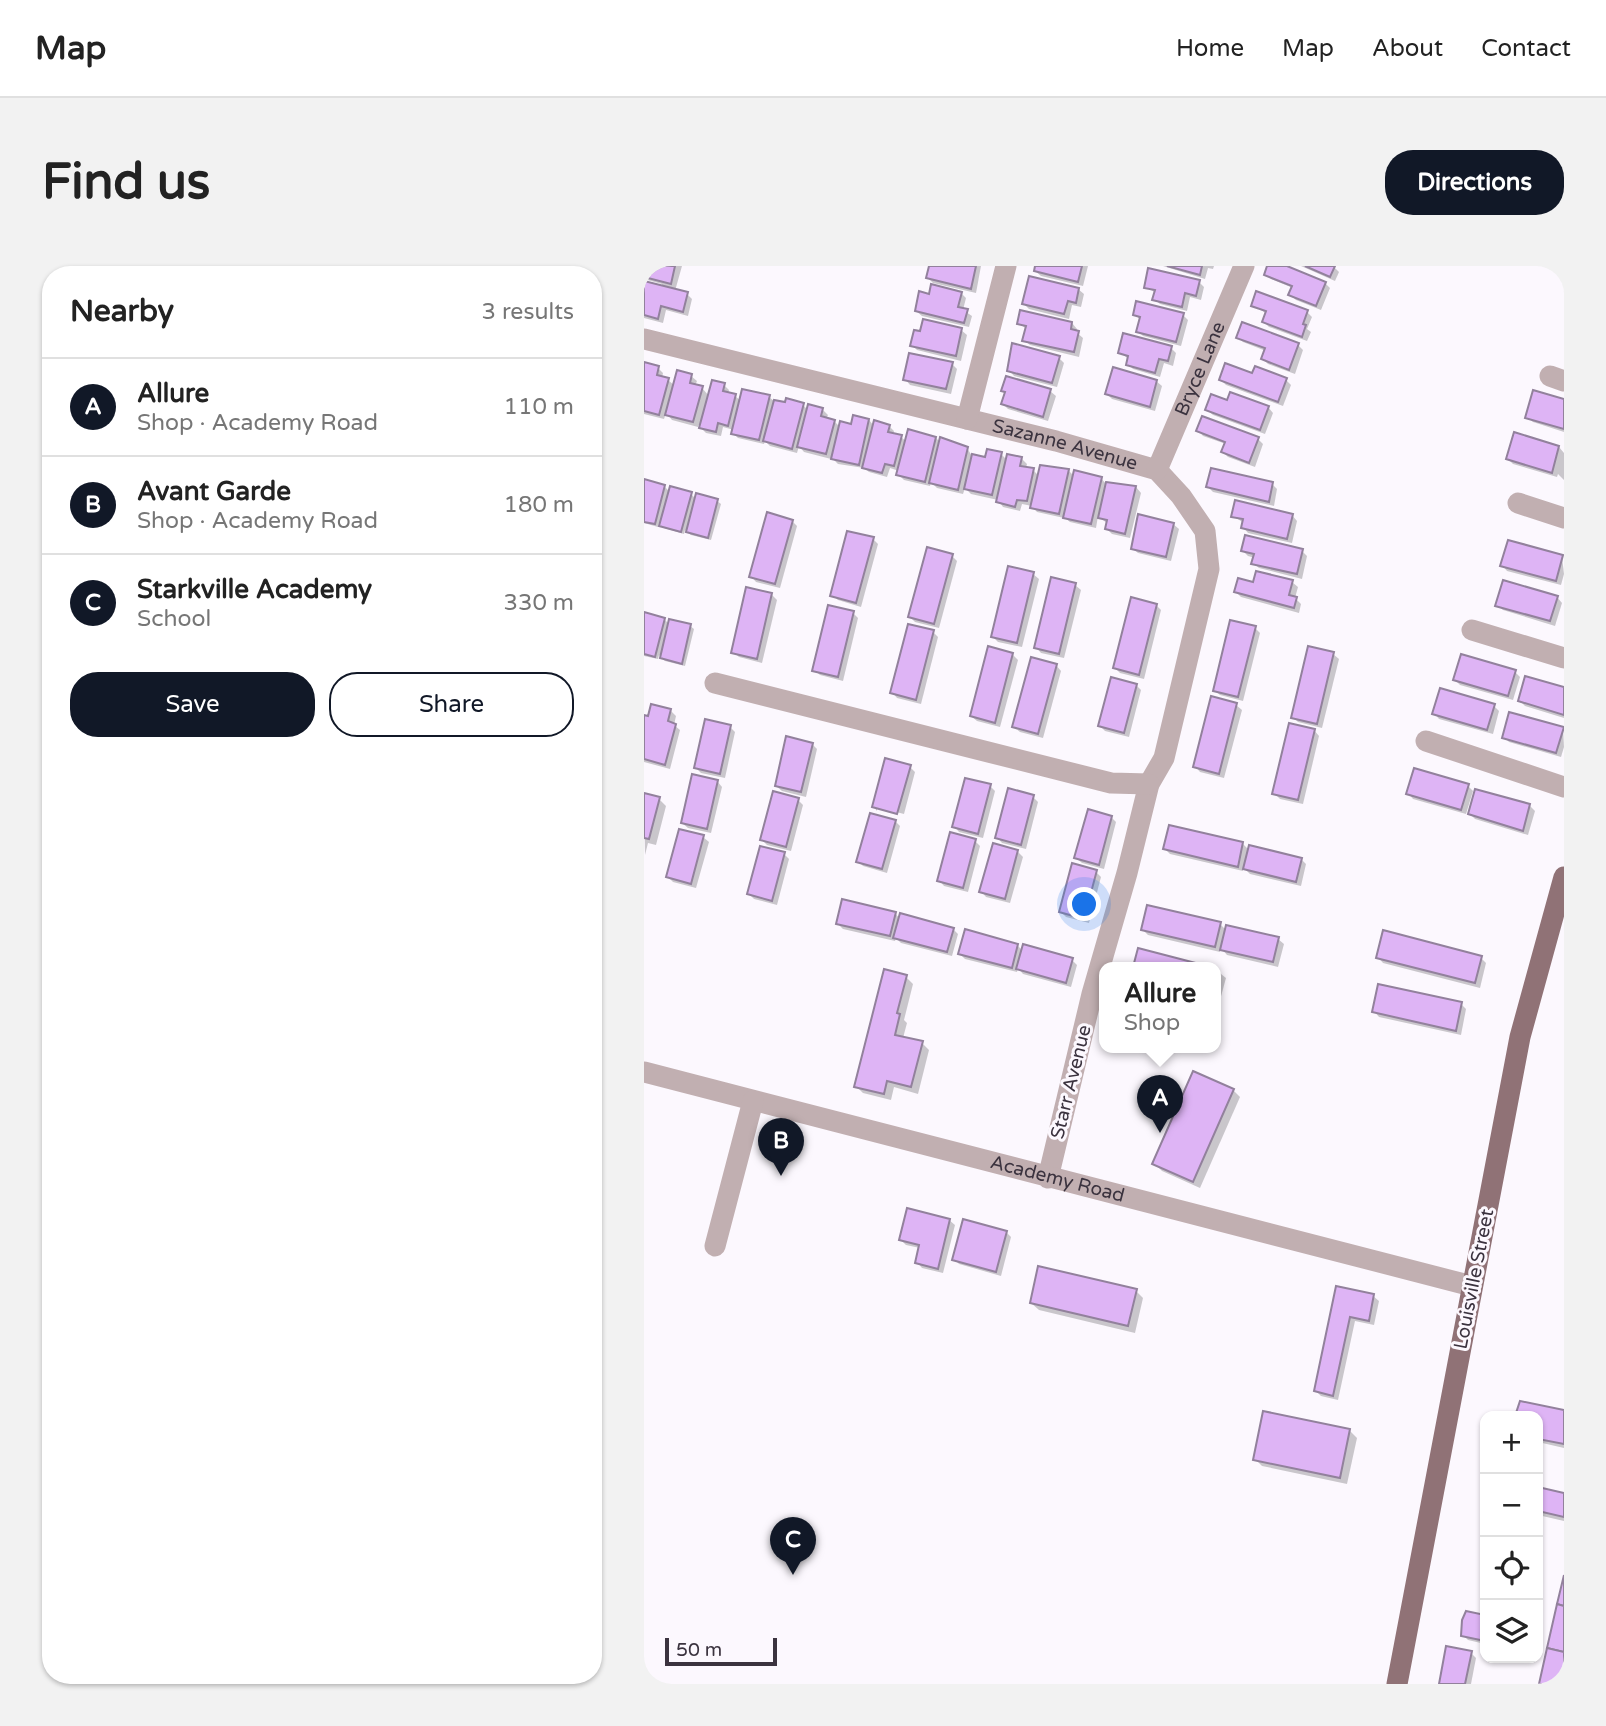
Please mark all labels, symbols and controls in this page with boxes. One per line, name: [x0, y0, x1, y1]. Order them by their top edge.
text: Map: [35, 29, 106, 68]
text: Home: [1176, 34, 1244, 63]
text: Map: [1282, 34, 1334, 63]
text: About: [1372, 34, 1443, 63]
text: Contact: [1481, 34, 1571, 63]
button: Directions: [1385, 150, 1564, 215]
text: Find us: [42, 153, 210, 212]
text: Nearby: [70, 293, 174, 330]
text: 3 results: [481, 298, 574, 326]
street label: Bryce Lane: [1170, 318, 1230, 419]
text: Allure: [137, 378, 209, 409]
text: A: [84, 393, 102, 421]
text: 110 m: [504, 393, 574, 421]
text: Shop · Academy Road: [137, 409, 378, 437]
street label: Sazanne Avenue: [990, 415, 1140, 475]
text: Avant Garde: [137, 476, 291, 507]
text: B: [85, 491, 101, 519]
text: 180 m: [504, 491, 574, 519]
text: Shop · Academy Road: [137, 507, 378, 535]
text: Starkville Academy: [137, 574, 372, 605]
text: C: [85, 589, 101, 617]
text: 330 m: [504, 589, 574, 617]
text: School: [137, 605, 211, 633]
button: Save: [70, 672, 315, 737]
button: Share: [329, 672, 574, 737]
your location: [1067, 887, 1101, 921]
popup: [1099, 962, 1221, 1053]
text: Allure: [1124, 978, 1196, 1009]
text: Shop: [1124, 1009, 1180, 1037]
street label: Starr Avenue: [1046, 1023, 1096, 1141]
pin: A: [1137, 1075, 1183, 1133]
pin: B: [758, 1118, 804, 1176]
street label: Academy Road: [988, 1151, 1127, 1207]
street label: Louisville Street: [1450, 1207, 1498, 1351]
map controls: [1480, 1411, 1543, 1663]
button: +: [1480, 1411, 1543, 1474]
button: −: [1480, 1474, 1543, 1537]
pin: C: [770, 1517, 816, 1575]
button: locate: [1480, 1537, 1543, 1600]
button: layers: [1480, 1600, 1543, 1663]
scale bar: [665, 1635, 777, 1667]
text: 50 m: [676, 1639, 722, 1661]

